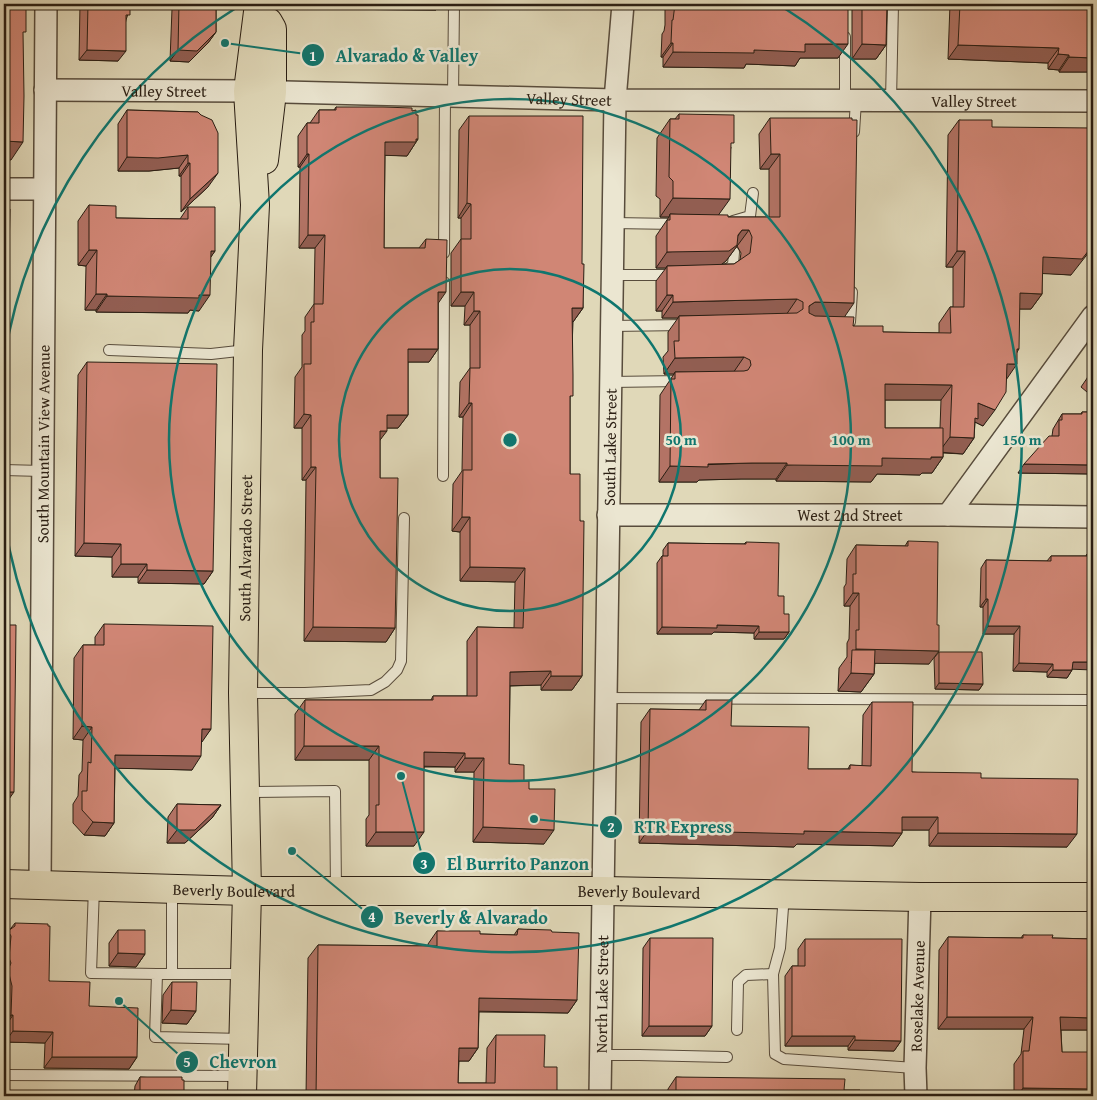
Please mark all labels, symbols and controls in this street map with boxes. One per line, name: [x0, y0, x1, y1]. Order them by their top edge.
callout: Alvarado & Valley: [300, 39, 488, 72]
text: Alvarado & Valley: [336, 42, 479, 69]
text: 1: [309, 45, 317, 66]
street label: Valley Street: [121, 78, 207, 103]
street label: Valley Street: [526, 86, 612, 112]
street label: Valley Street: [931, 89, 1017, 113]
street label: South Mountain View Avenue: [30, 345, 56, 543]
street label: South Lake Street: [597, 388, 623, 506]
text: 50 m: [665, 429, 697, 450]
text: 100 m: [831, 429, 871, 450]
text: 150 m: [1002, 429, 1042, 450]
centre of rings: [501, 431, 519, 449]
street label: South Alvarado Street: [232, 474, 258, 622]
street label: West 2nd Street: [797, 503, 903, 527]
callout: RTR Express: [599, 811, 742, 844]
text: RTR Express: [634, 813, 732, 840]
text: 2: [607, 816, 615, 837]
callout: El Burrito Panzon: [412, 847, 599, 880]
text: El Burrito Panzon: [447, 850, 589, 877]
text: 3: [420, 853, 428, 874]
street label: Beverly Boulevard: [172, 877, 296, 903]
street label: Beverly Boulevard: [578, 879, 701, 905]
callout: Beverly & Alvarado: [359, 901, 558, 934]
text: Beverly & Alvarado: [394, 904, 548, 931]
text: 4: [368, 906, 376, 927]
street label: North Lake Street: [589, 934, 614, 1053]
street label: Roselake Avenue: [903, 940, 931, 1052]
callout: Chevron: [174, 1045, 286, 1078]
text: Chevron: [209, 1048, 277, 1075]
text: 5: [183, 1051, 191, 1072]

